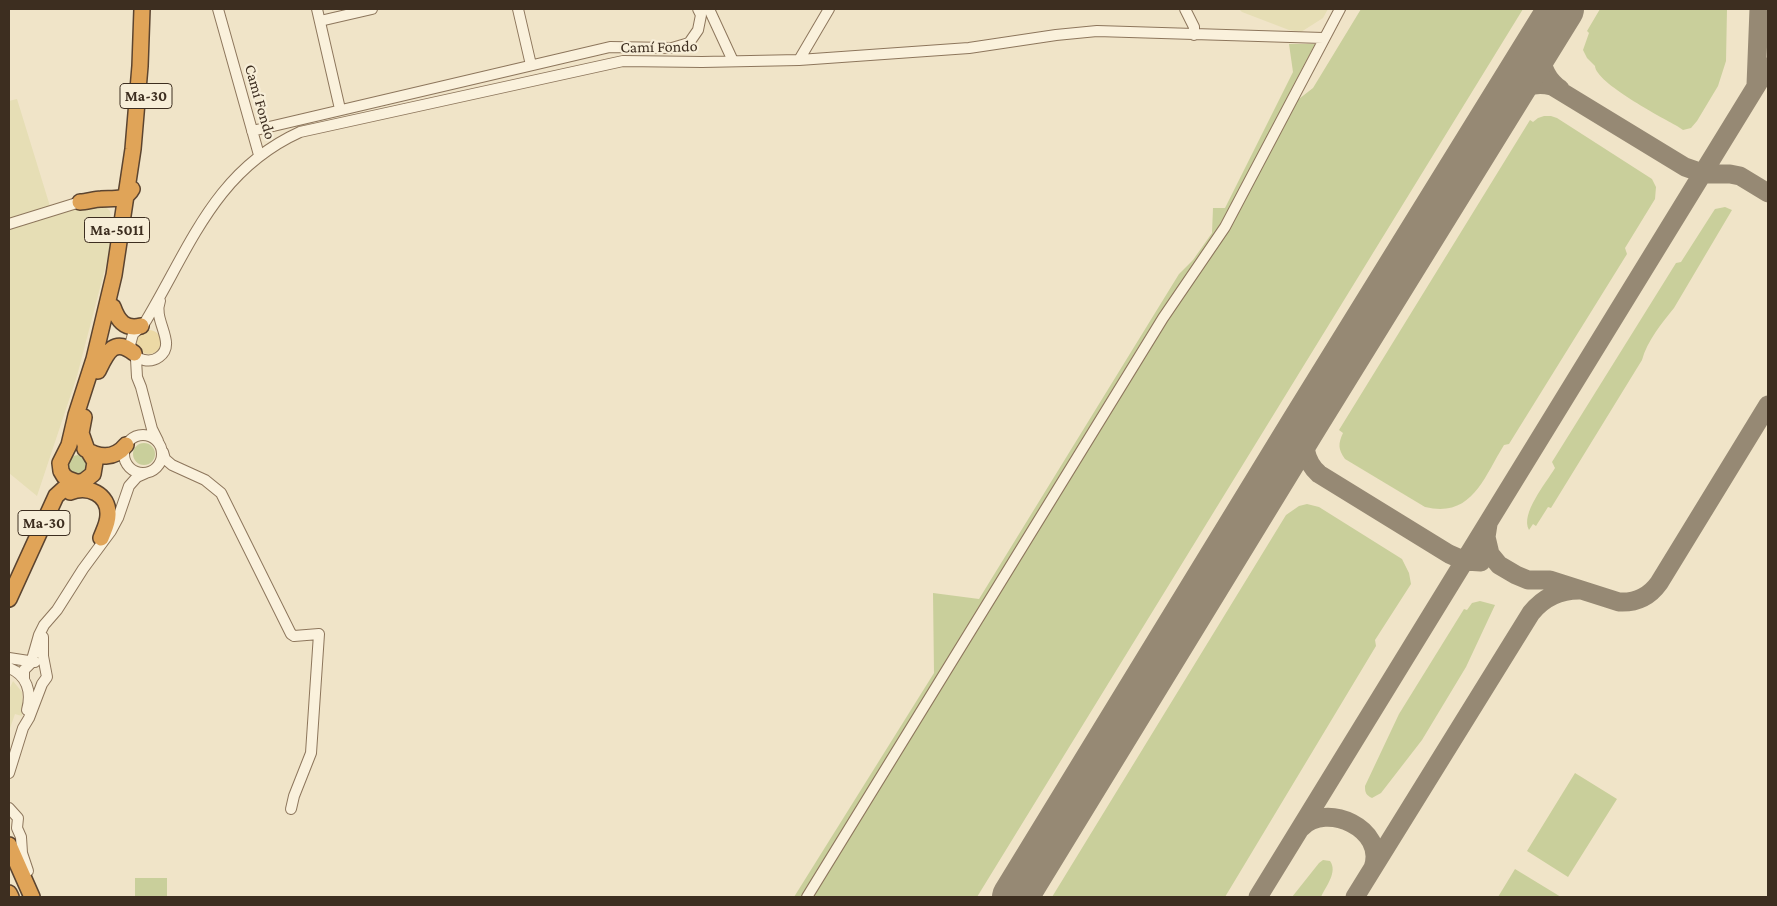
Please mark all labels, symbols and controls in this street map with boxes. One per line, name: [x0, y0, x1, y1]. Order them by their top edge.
street label: Camí Fondo: [620, 37, 698, 57]
street label: Camí Fondo: [240, 62, 280, 142]
road number: Ma-30: [120, 84, 172, 108]
road number: Ma-5011: [84, 218, 150, 242]
road number: Ma-30: [18, 510, 70, 536]

